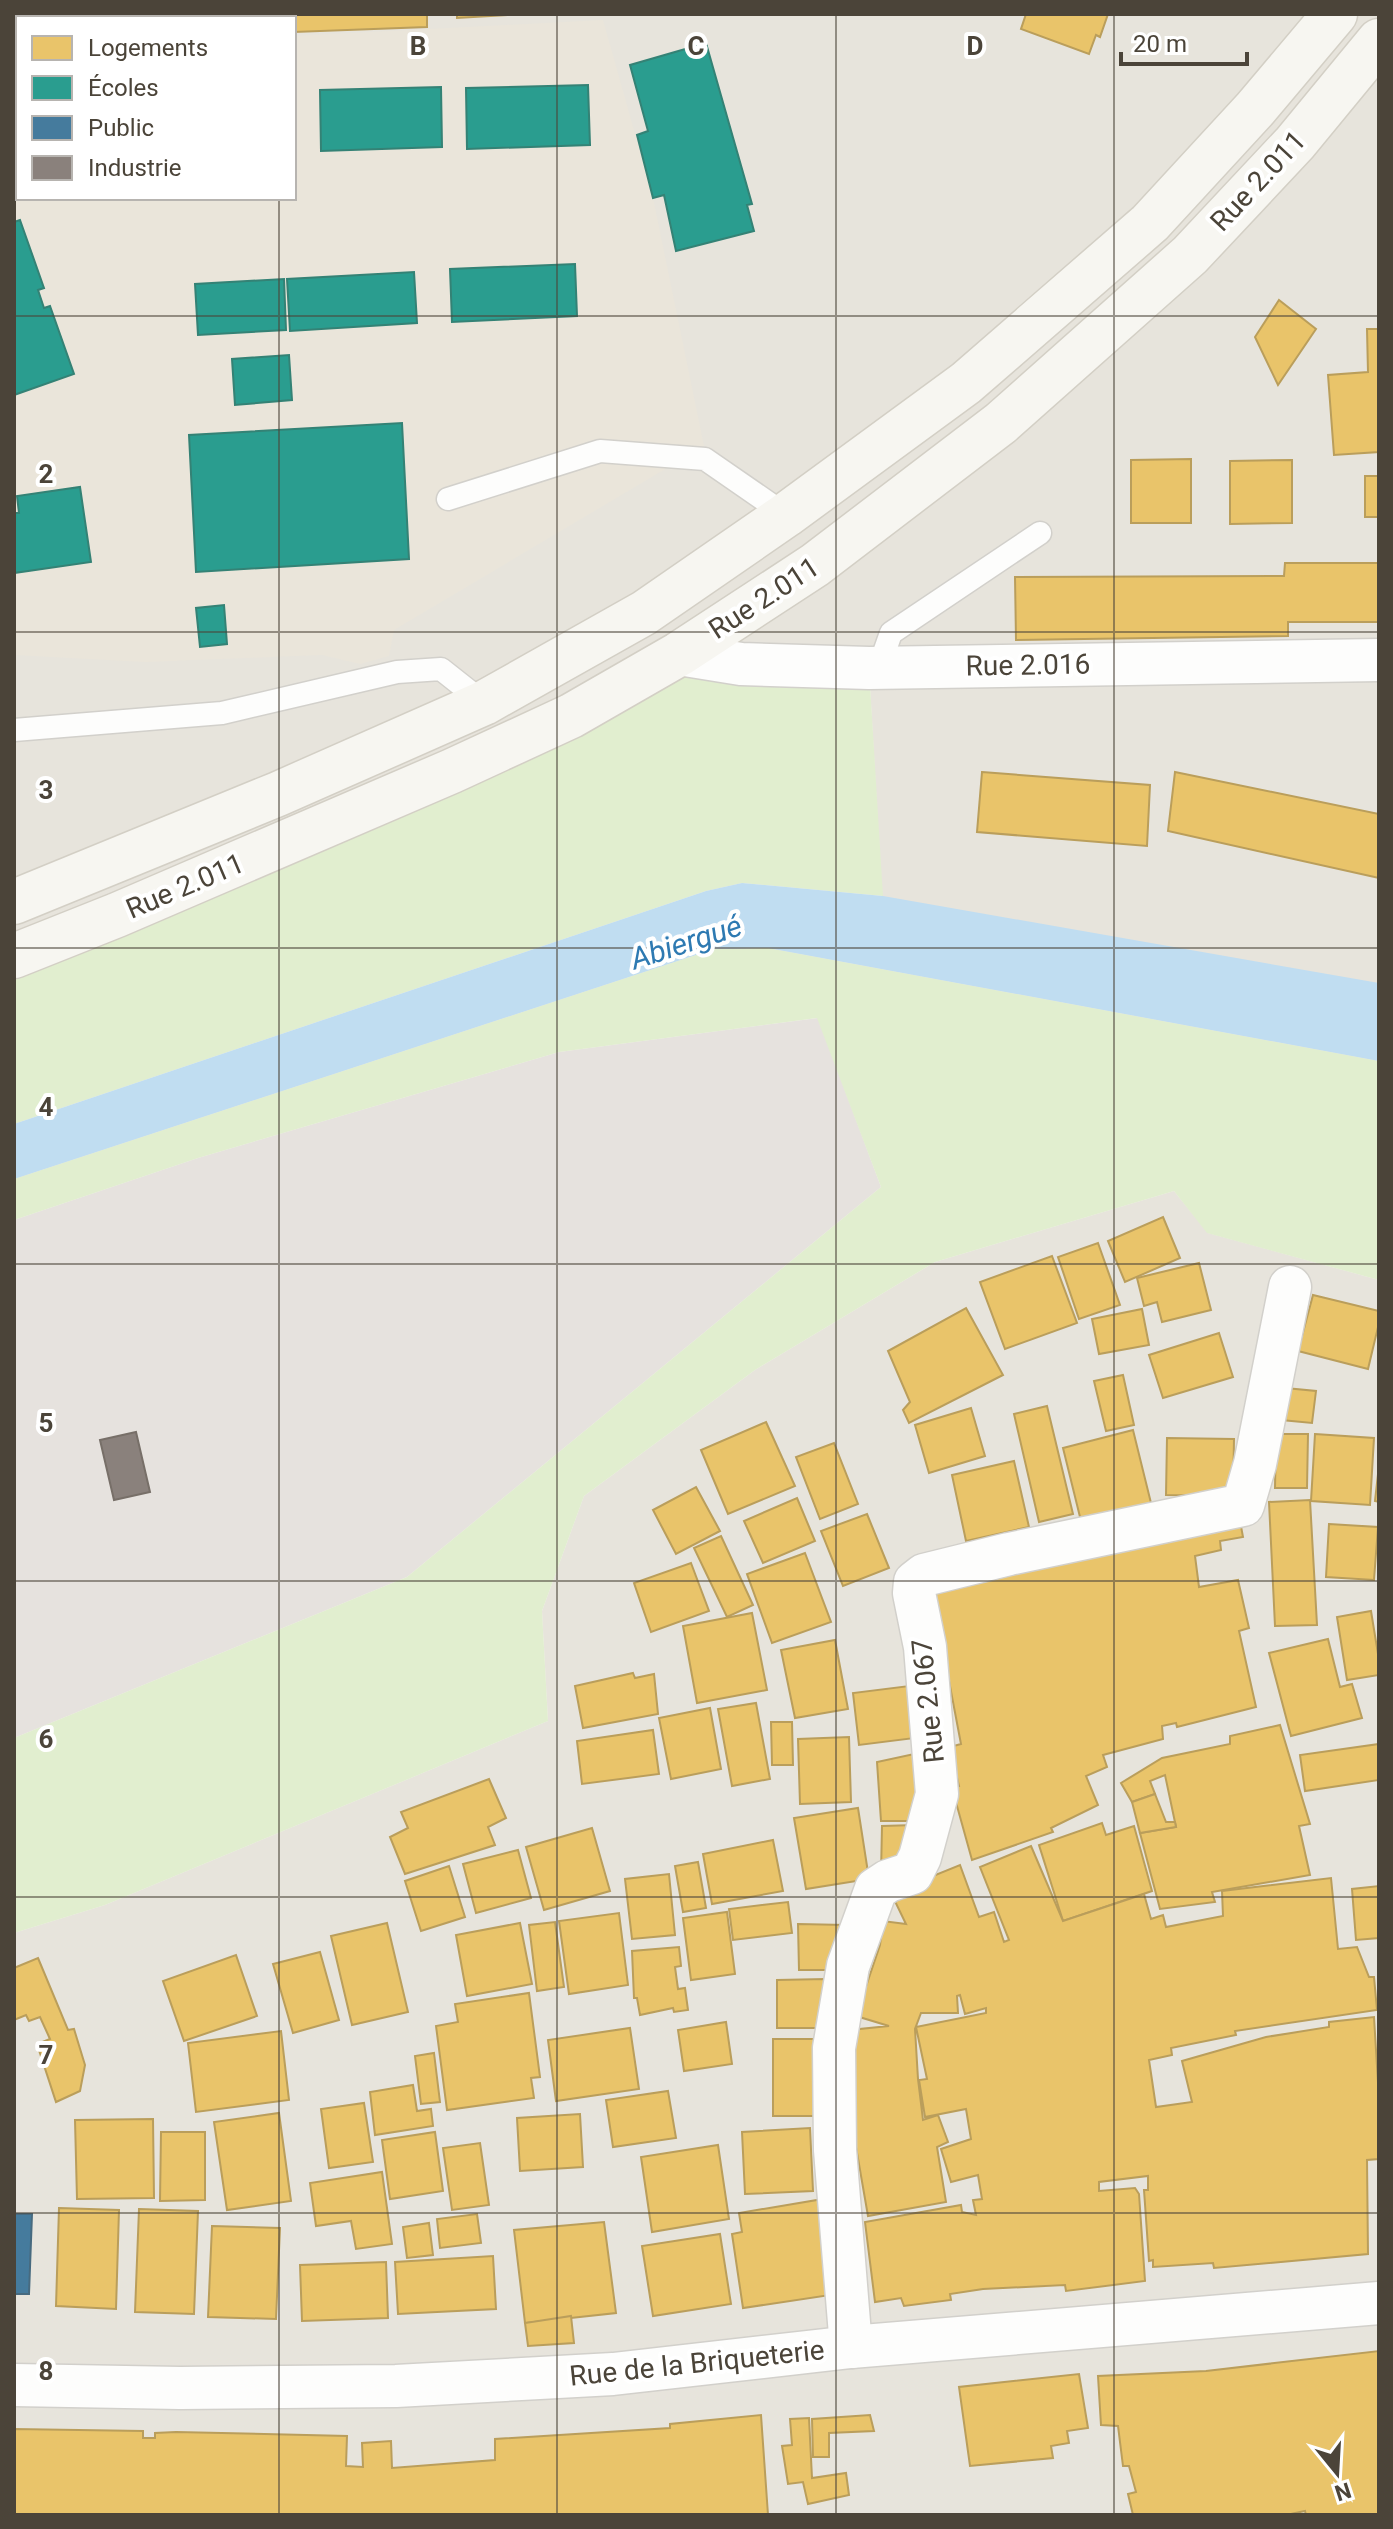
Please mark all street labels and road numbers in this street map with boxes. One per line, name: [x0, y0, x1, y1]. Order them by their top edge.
street label: Rue 2.011: [1203, 124, 1313, 238]
street label: Rue 2.011: [703, 550, 825, 646]
street label: Rue 2.016: [965, 647, 1091, 683]
street label: Rue 2.011: [121, 846, 249, 926]
street label: Rue 2.067: [905, 1637, 951, 1765]
street label: Rue de la Briqueterie: [568, 2333, 826, 2393]

